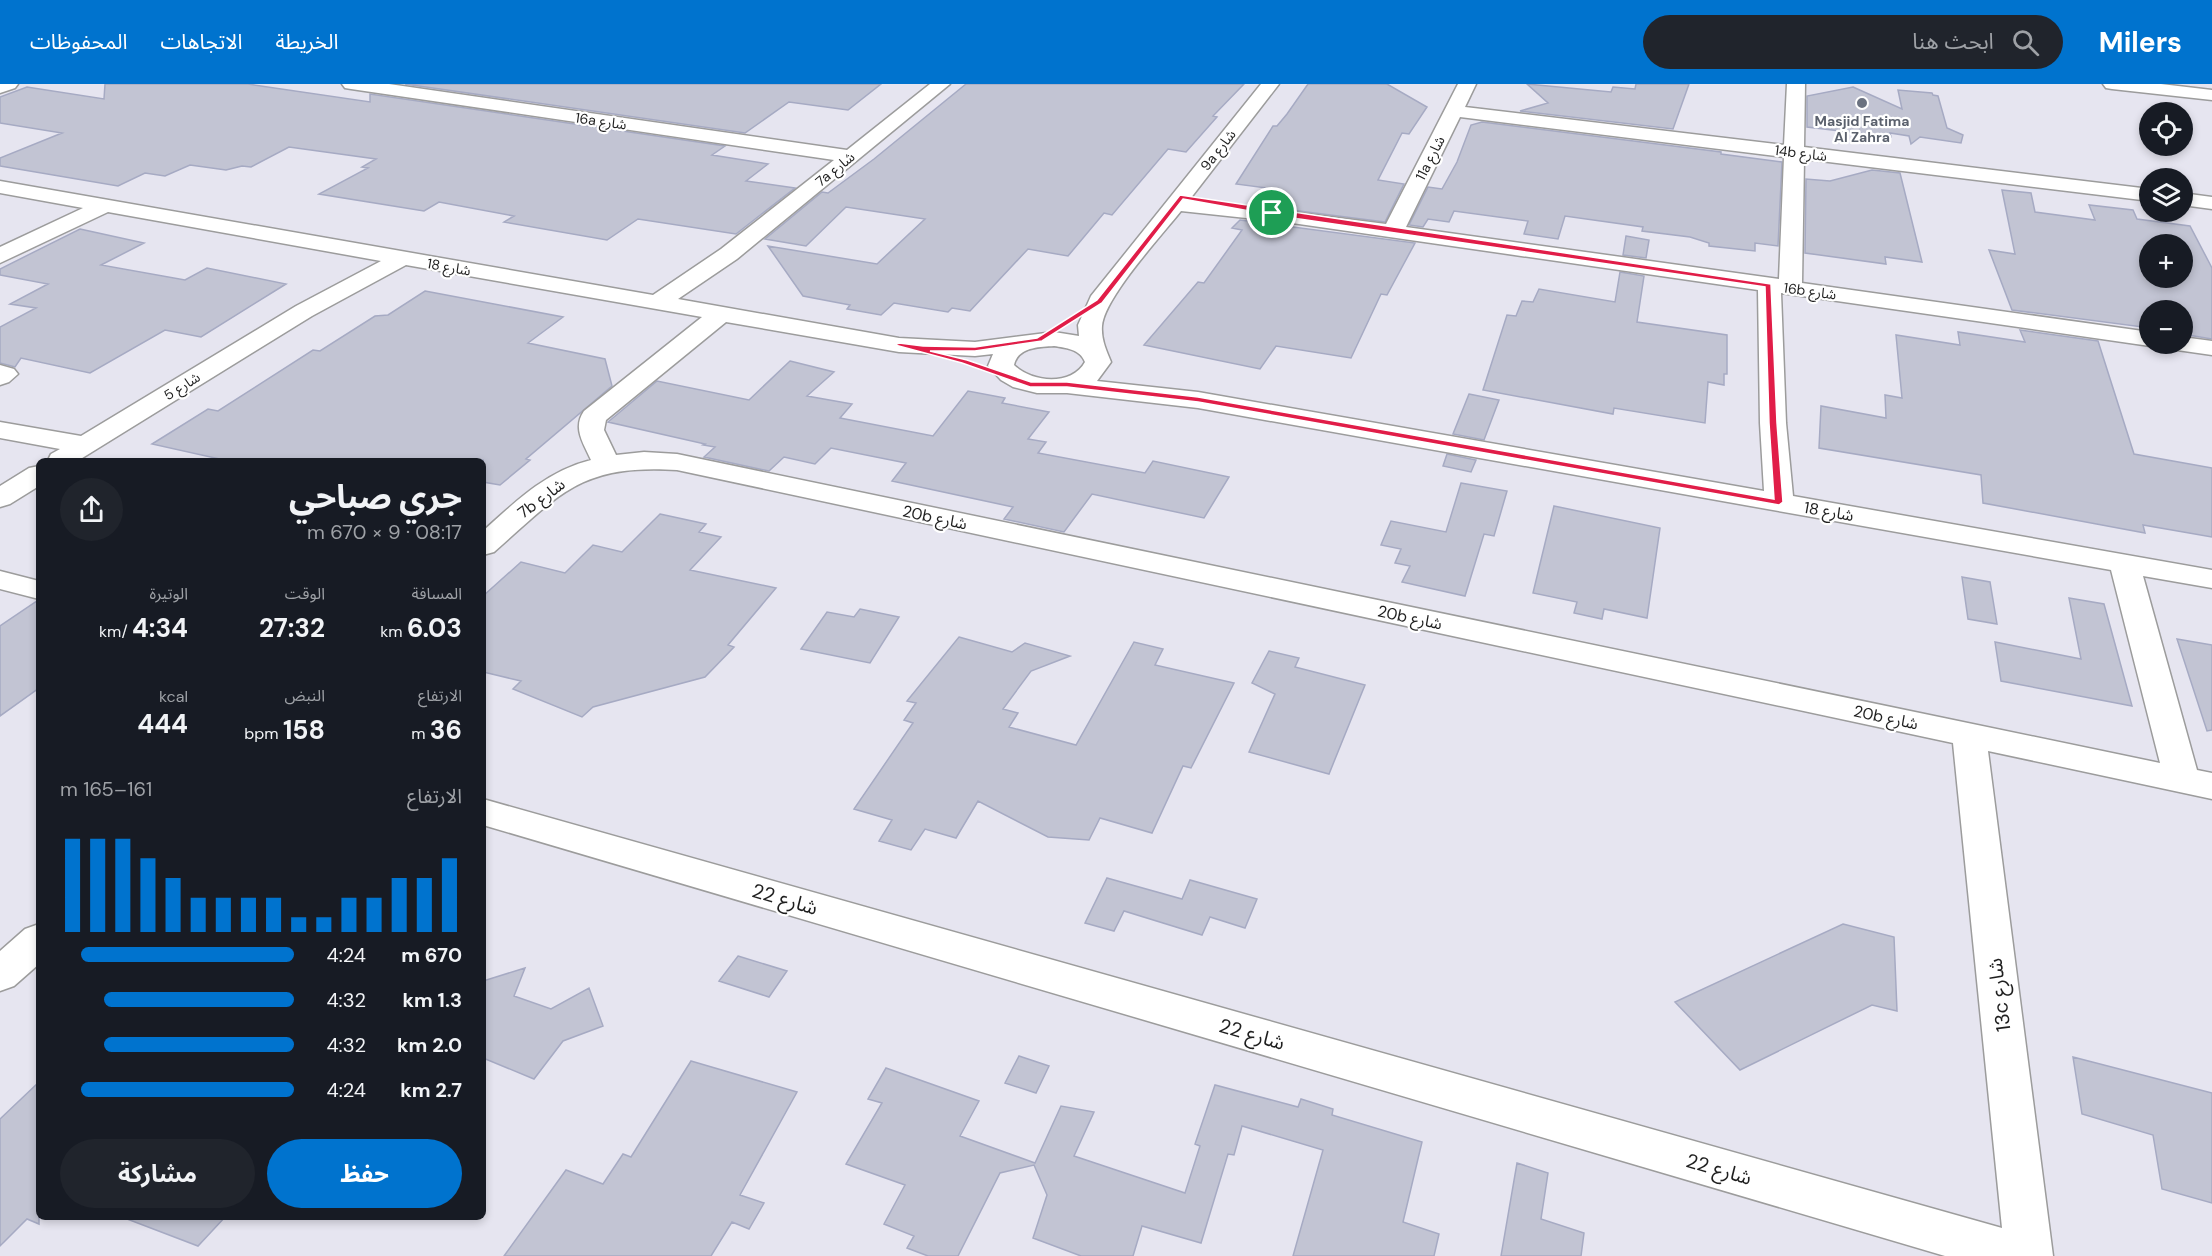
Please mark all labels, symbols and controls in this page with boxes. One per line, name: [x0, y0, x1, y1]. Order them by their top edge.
search box: [1643, 15, 2063, 69]
text: Milers: [2099, 24, 2182, 61]
icon: search: [2009, 26, 2042, 59]
text: ابحث هنا: [1912, 27, 1994, 56]
text: المحفوظات: [30, 28, 127, 56]
text: الاتجاهات: [160, 28, 242, 56]
text: الخريطة: [275, 28, 338, 56]
marker: Masjid Fatima Al Zahra: [1855, 96, 1869, 110]
map controls: [2139, 102, 2193, 354]
button: locate: [2139, 102, 2193, 156]
street label: 16a شارع: [574, 108, 628, 135]
place label: Masjid Fatima Al Zahra: [1815, 112, 1909, 146]
street label: 9a شارع: [1196, 126, 1241, 175]
street label: 11a شارع: [1411, 133, 1451, 184]
street label: 14b شارع: [1774, 141, 1828, 167]
street label: 7a شارع: [812, 148, 860, 192]
button: layers: [2139, 168, 2193, 222]
pin: [1246, 187, 1297, 238]
icon: arrive: [1255, 196, 1288, 229]
button: +: [2139, 234, 2193, 288]
street label: شارع 18: [425, 254, 472, 282]
street label: 16b شارع: [1782, 278, 1837, 306]
button: −: [2139, 300, 2193, 354]
street label: شارع 5: [160, 368, 205, 406]
street label: 7b شارع: [513, 474, 570, 525]
text: جري صباحي: [289, 475, 462, 518]
button: share: [60, 478, 123, 541]
street label: شارع 18: [1802, 497, 1855, 528]
street label: 20b شارع: [900, 500, 969, 537]
text: 08:17 · 9 × 670 m: [307, 519, 462, 545]
text: الوتيرة: [150, 583, 188, 604]
text: الوقت: [285, 583, 325, 604]
text: المسافة: [412, 583, 462, 604]
street label: 20b شارع: [1375, 600, 1444, 637]
text: 4:34: [132, 611, 188, 645]
text: 27:32: [259, 611, 325, 645]
text: 6.03: [407, 611, 462, 645]
text: /km: [99, 621, 132, 642]
text: km: [380, 621, 407, 642]
text: النبض: [284, 685, 325, 706]
text: الارتفاع: [418, 685, 462, 706]
text: kcal: [159, 686, 188, 707]
street label: 20b شارع: [1851, 700, 1920, 737]
text: 444: [137, 707, 188, 741]
text: 158: [283, 713, 325, 747]
text: 36: [430, 713, 462, 747]
text: bpm: [244, 723, 283, 744]
text: m: [411, 723, 430, 744]
text: 161–165 m: [60, 776, 152, 802]
text: الارتفاع: [407, 783, 462, 809]
street label: شارع 22: [748, 877, 821, 923]
text: 4:24: [327, 942, 366, 968]
text: 670 m: [401, 942, 462, 968]
street label: 13c شارع: [1982, 957, 2018, 1033]
text: 4:32: [326, 987, 366, 1013]
text: 1.3 km: [403, 987, 462, 1013]
street label: شارع 22: [1215, 1012, 1288, 1058]
text: 4:32: [326, 1032, 366, 1058]
text: 2.0 km: [397, 1032, 462, 1058]
text: 4:24: [327, 1077, 366, 1103]
text: 2.7 km: [400, 1077, 462, 1103]
button: مشاركة: [60, 1139, 255, 1208]
button: حفظ: [267, 1139, 462, 1208]
street label: شارع 22: [1682, 1147, 1755, 1193]

